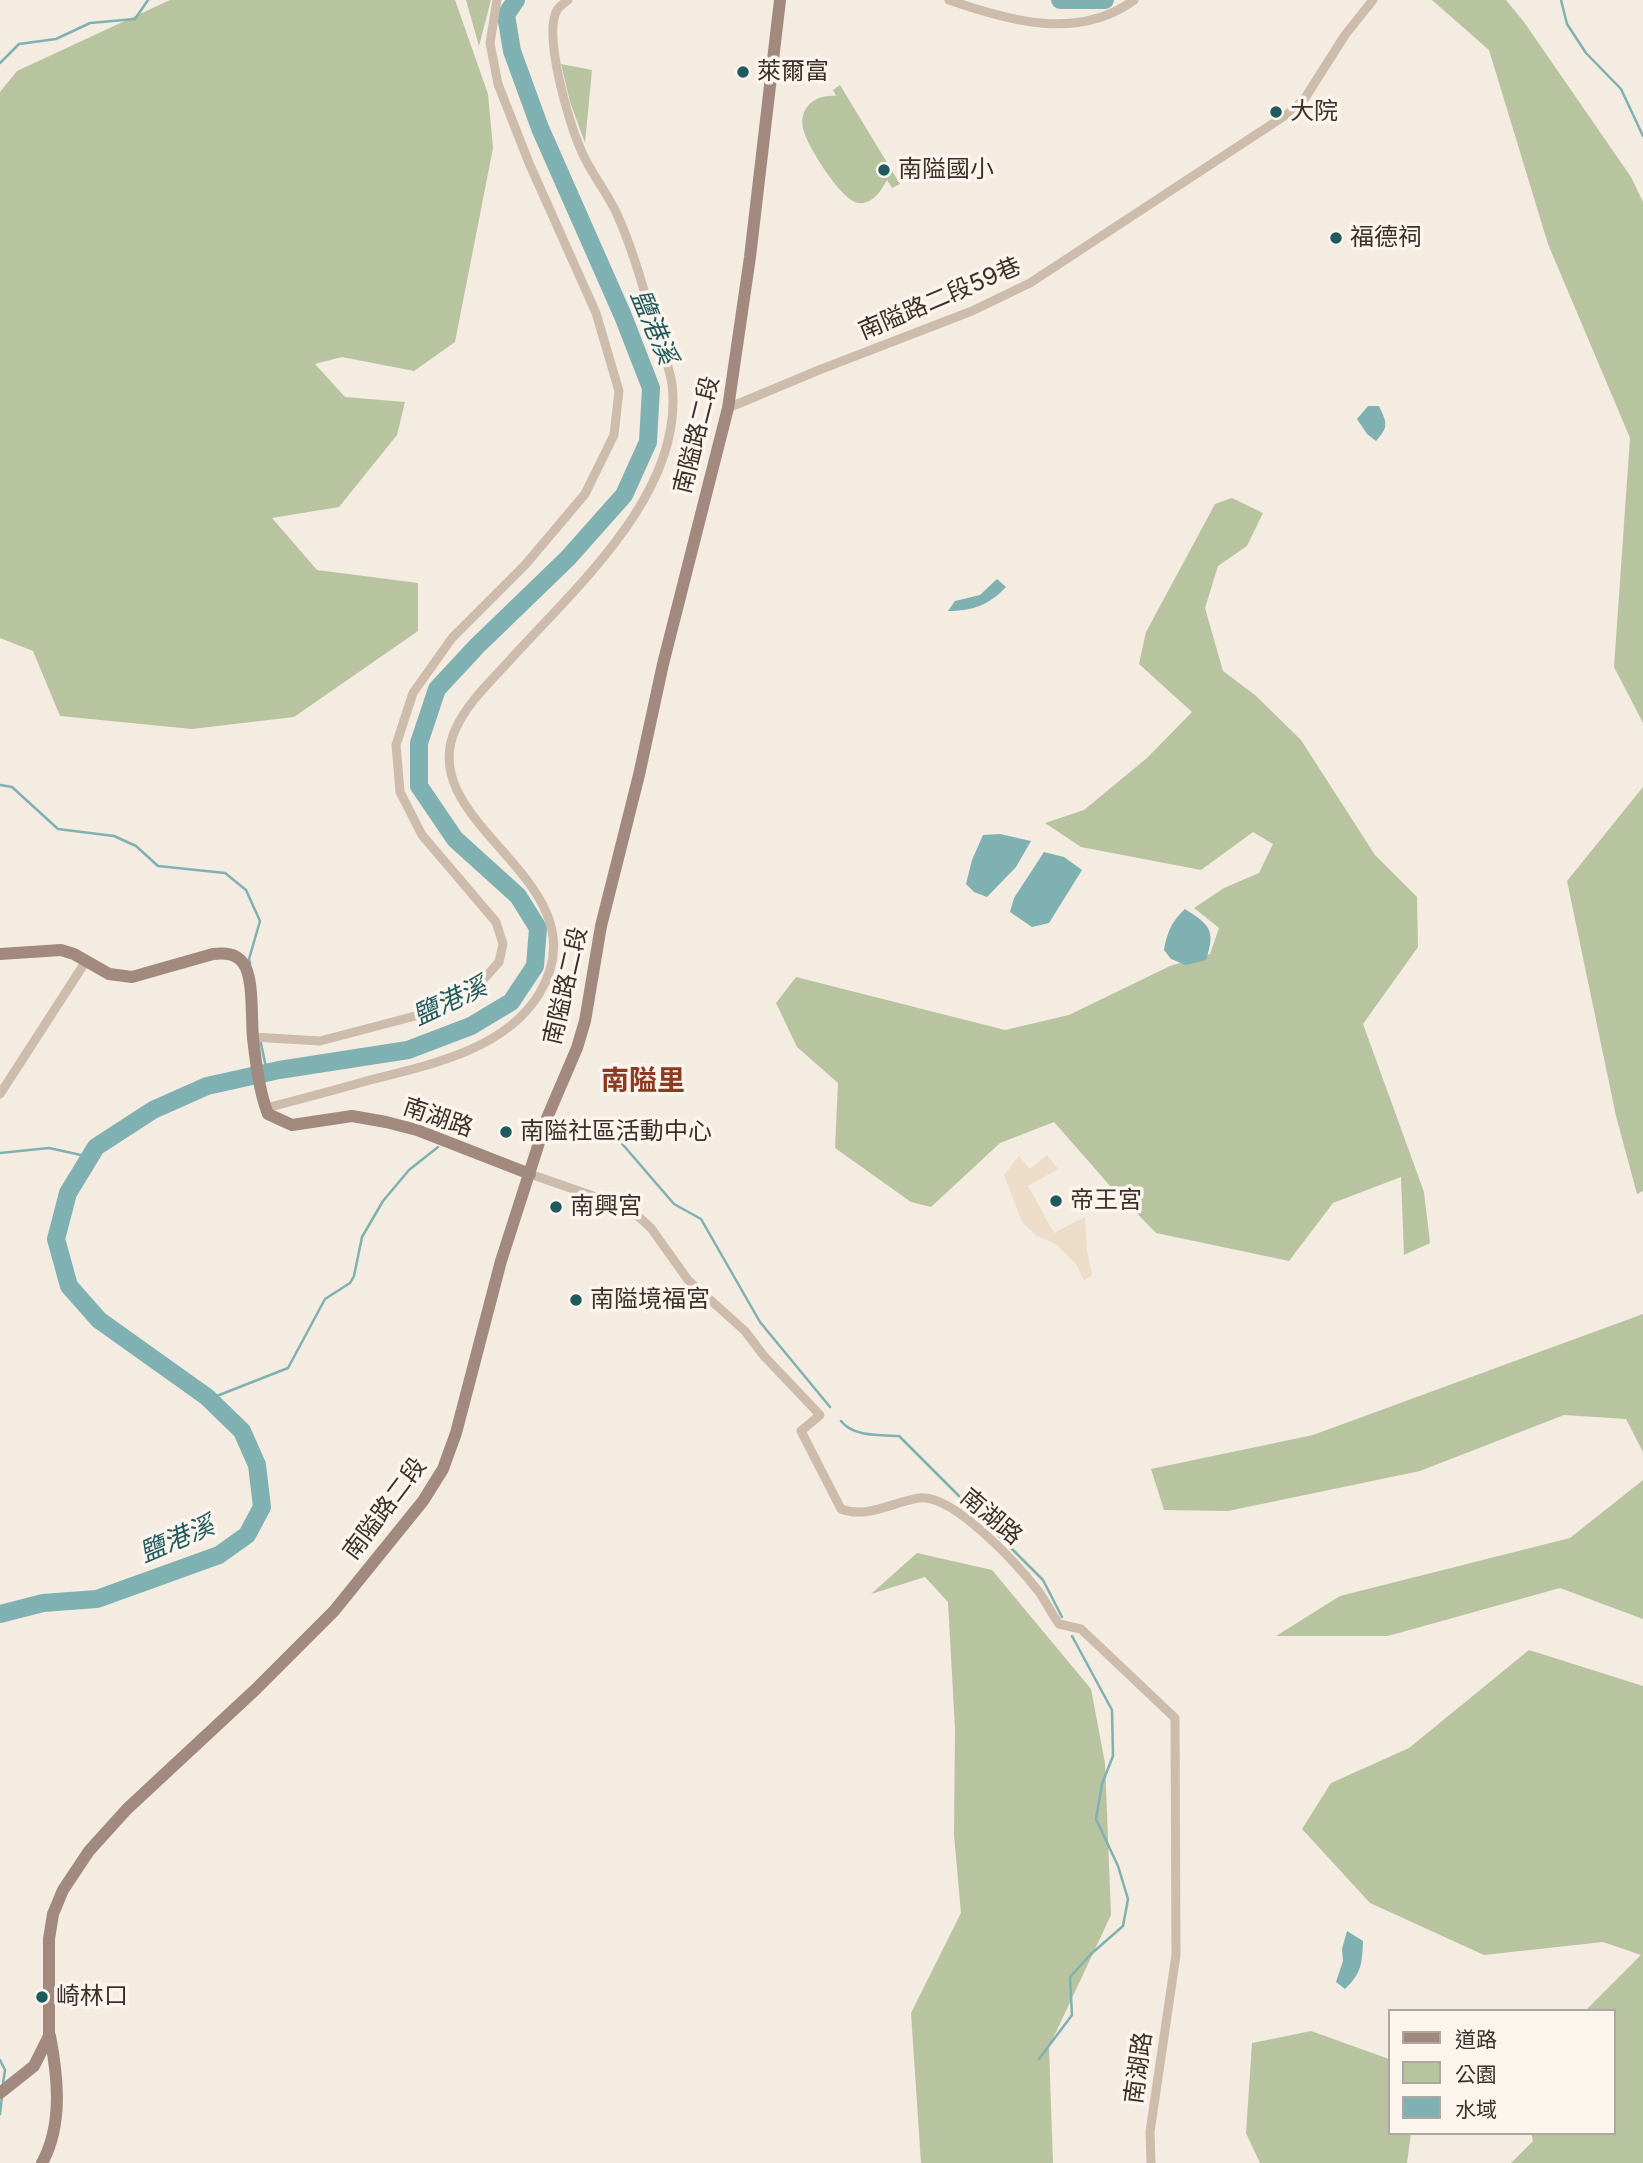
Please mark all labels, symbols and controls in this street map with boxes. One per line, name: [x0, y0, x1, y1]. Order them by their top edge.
place label: 萊爾富: [757, 58, 829, 86]
marker: 萊爾富: [735, 64, 751, 80]
place label: 大院: [1290, 98, 1338, 126]
marker: 大院: [1268, 104, 1284, 120]
place label: 南隘國小: [898, 156, 994, 184]
marker: 南隘國小: [876, 162, 892, 178]
place label: 福德祠: [1350, 224, 1422, 252]
marker: 福德祠: [1328, 230, 1344, 246]
street label: 南隘路二段59巷: [855, 252, 1025, 346]
water label: 鹽港溪: [623, 285, 683, 369]
street label: 南隘路二段: [669, 373, 725, 497]
street label: 南隘路二段: [538, 924, 594, 1048]
water label: 鹽港溪: [408, 971, 492, 1033]
district label: 南隘里: [601, 1065, 685, 1099]
street label: 南湖路: [399, 1093, 477, 1143]
place label: 南隘社區活動中心: [520, 1118, 712, 1146]
marker: 南隘社區活動中心: [498, 1124, 514, 1140]
place label: 帝王宮: [1070, 1187, 1142, 1215]
place label: 南興宮: [570, 1193, 642, 1221]
marker: 帝王宮: [1048, 1193, 1064, 1209]
marker: 南興宮: [548, 1199, 564, 1215]
place label: 南隘境福宮: [590, 1286, 710, 1314]
marker: 南隘境福宮: [568, 1292, 584, 1308]
street label: 南隘路二段: [337, 1452, 433, 1566]
street label: 南湖路: [954, 1483, 1028, 1551]
water label: 鹽港溪: [135, 1510, 219, 1570]
place label: 崎林口: [56, 1983, 128, 2011]
marker: 崎林口: [34, 1989, 50, 2005]
legend: [1388, 2009, 1615, 2135]
text: 道路: [1455, 2027, 1497, 2052]
street label: 南湖路: [1120, 2030, 1158, 2106]
text: 公園: [1455, 2062, 1497, 2087]
text: 水域: [1455, 2097, 1497, 2122]

